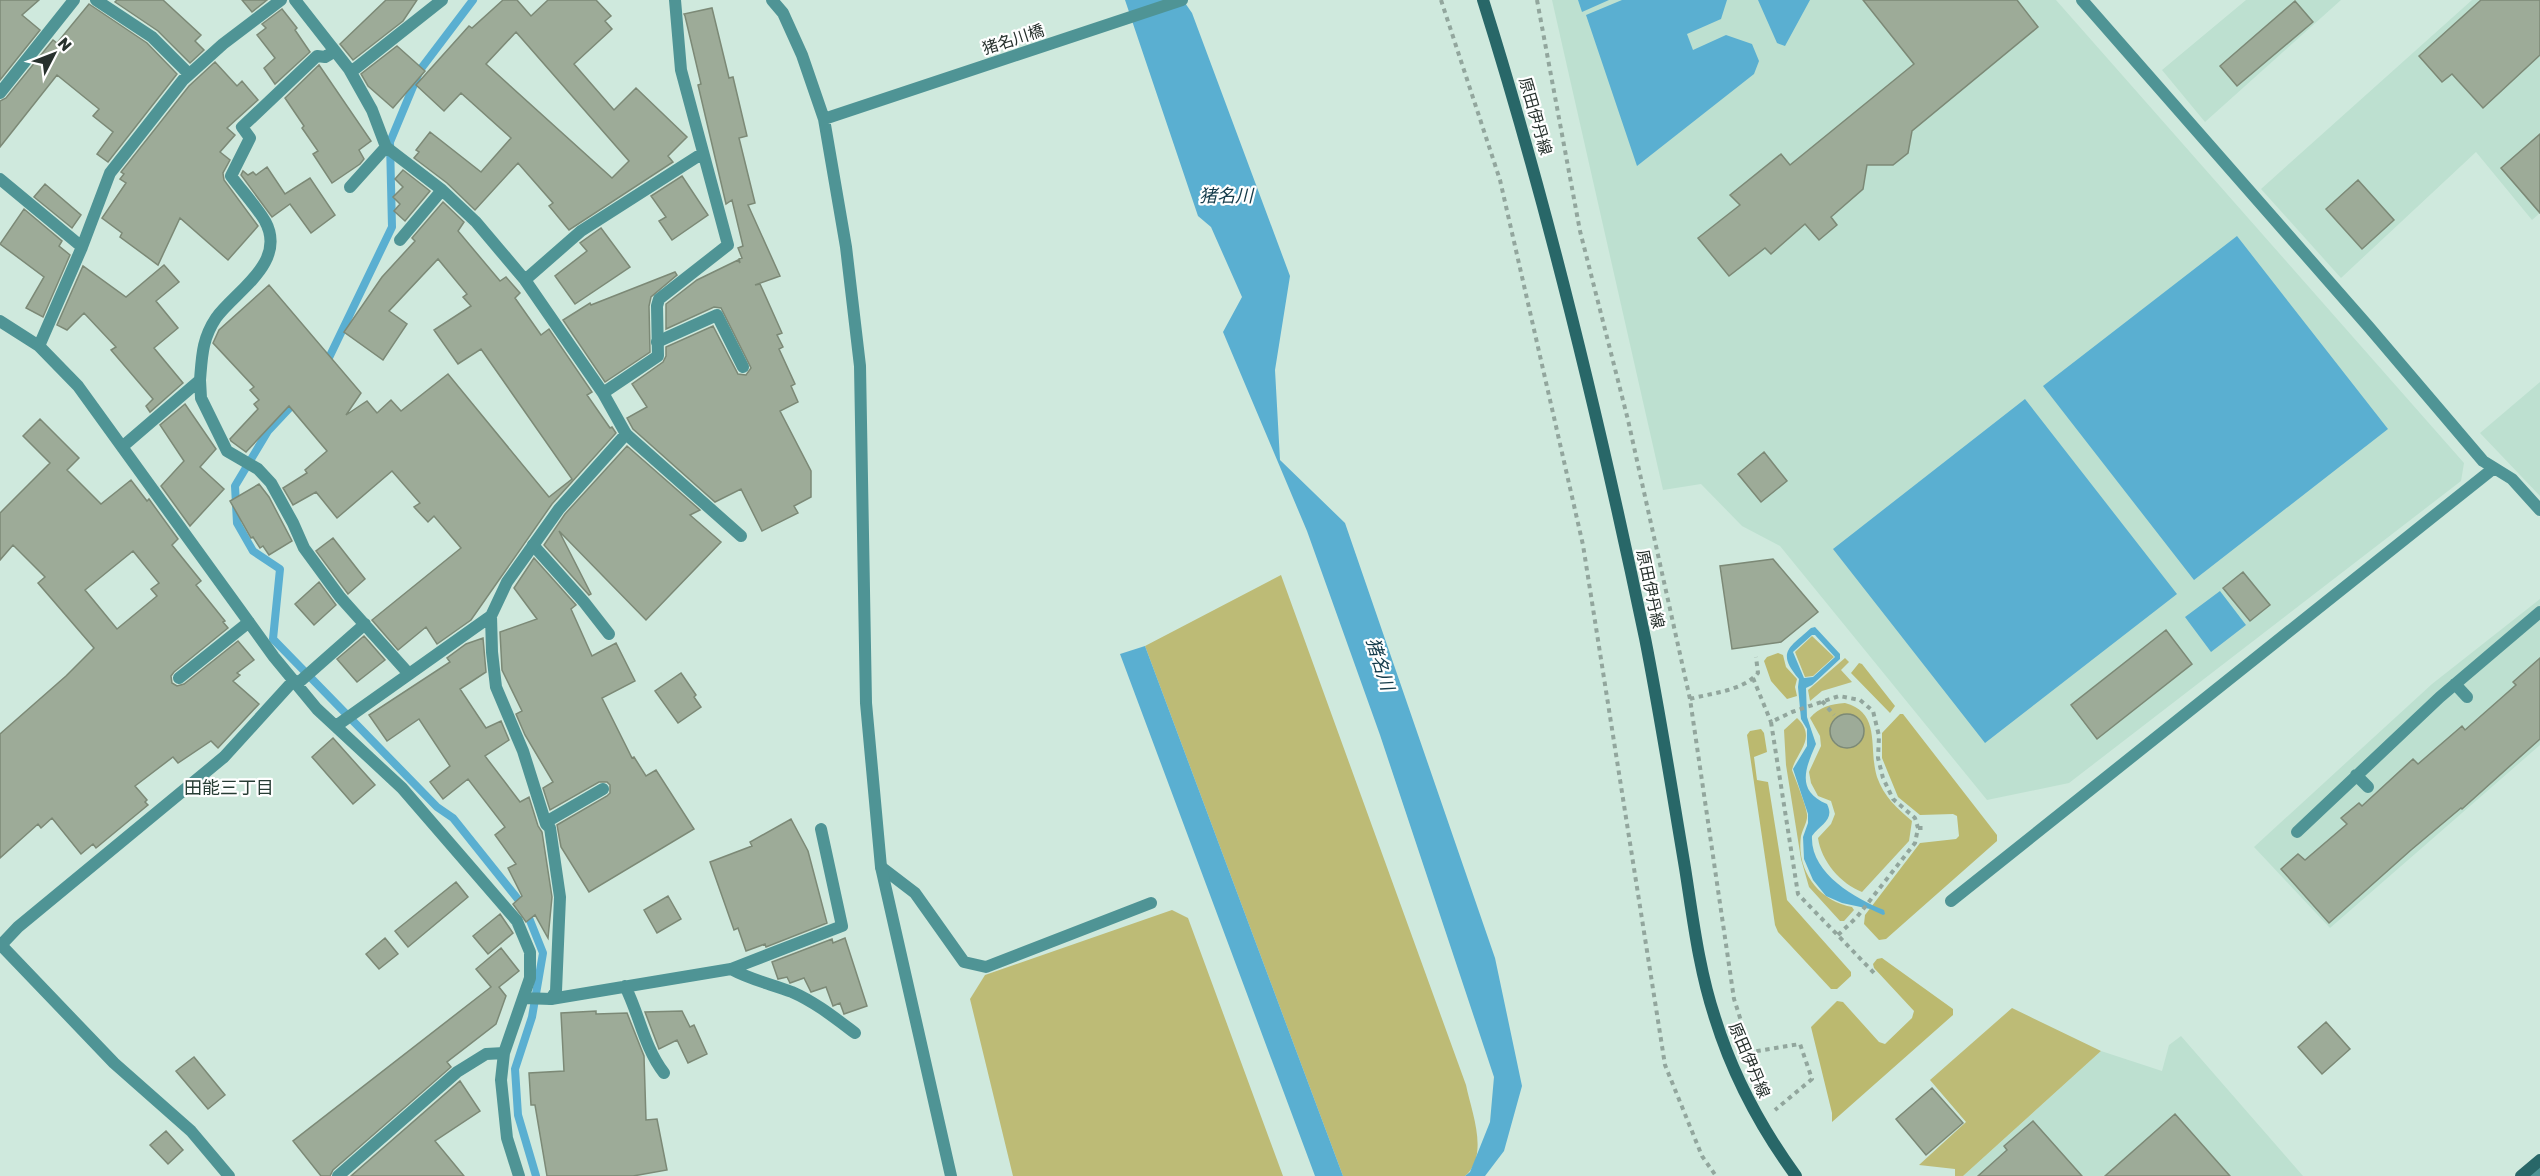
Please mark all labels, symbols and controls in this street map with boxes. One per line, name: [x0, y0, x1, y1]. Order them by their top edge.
street label: 猪名川橋: [980, 21, 1047, 58]
north arrow: [24, 24, 84, 84]
text: N: [54, 34, 76, 55]
street label: 原田伊丹線: [1515, 75, 1556, 157]
water label: 猪名川: [1199, 185, 1255, 207]
street label: 原田伊丹線: [1633, 548, 1668, 630]
water label: 猪名川: [1362, 635, 1399, 695]
district label: 田能三丁目: [184, 777, 274, 799]
street label: 原田伊丹線: [1725, 1020, 1774, 1101]

